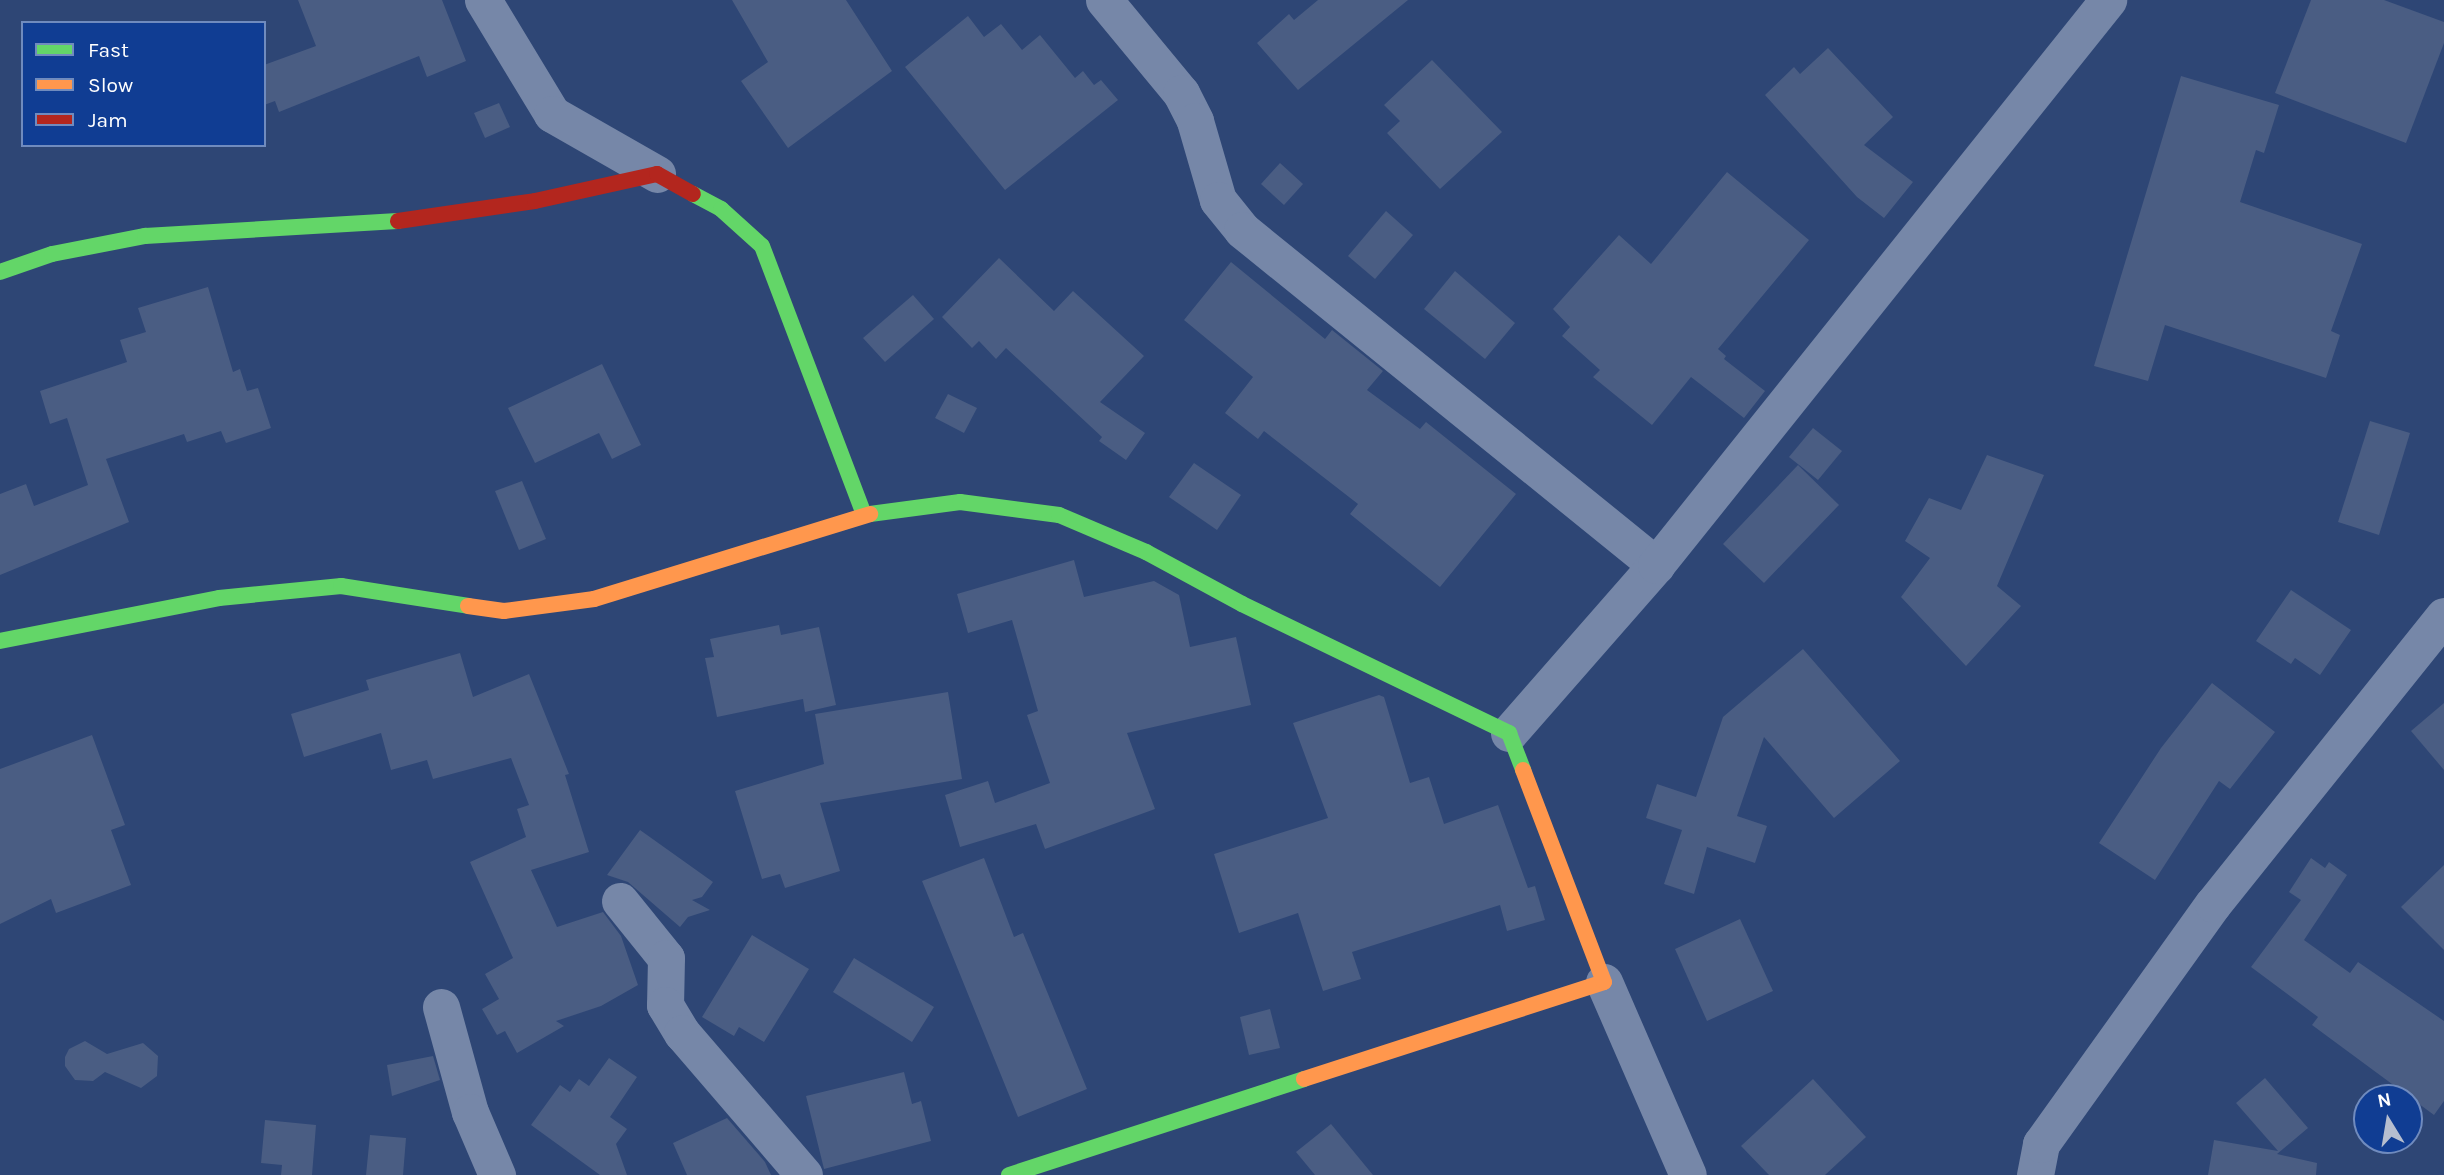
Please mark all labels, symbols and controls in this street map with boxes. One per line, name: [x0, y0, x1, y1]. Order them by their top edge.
legend: [21, 21, 266, 147]
text: Fast: [88, 38, 129, 62]
text: Slow: [88, 73, 133, 97]
text: Jam: [88, 108, 128, 132]
north arrow: [2353, 1084, 2423, 1154]
text: N: [2376, 1088, 2393, 1112]

